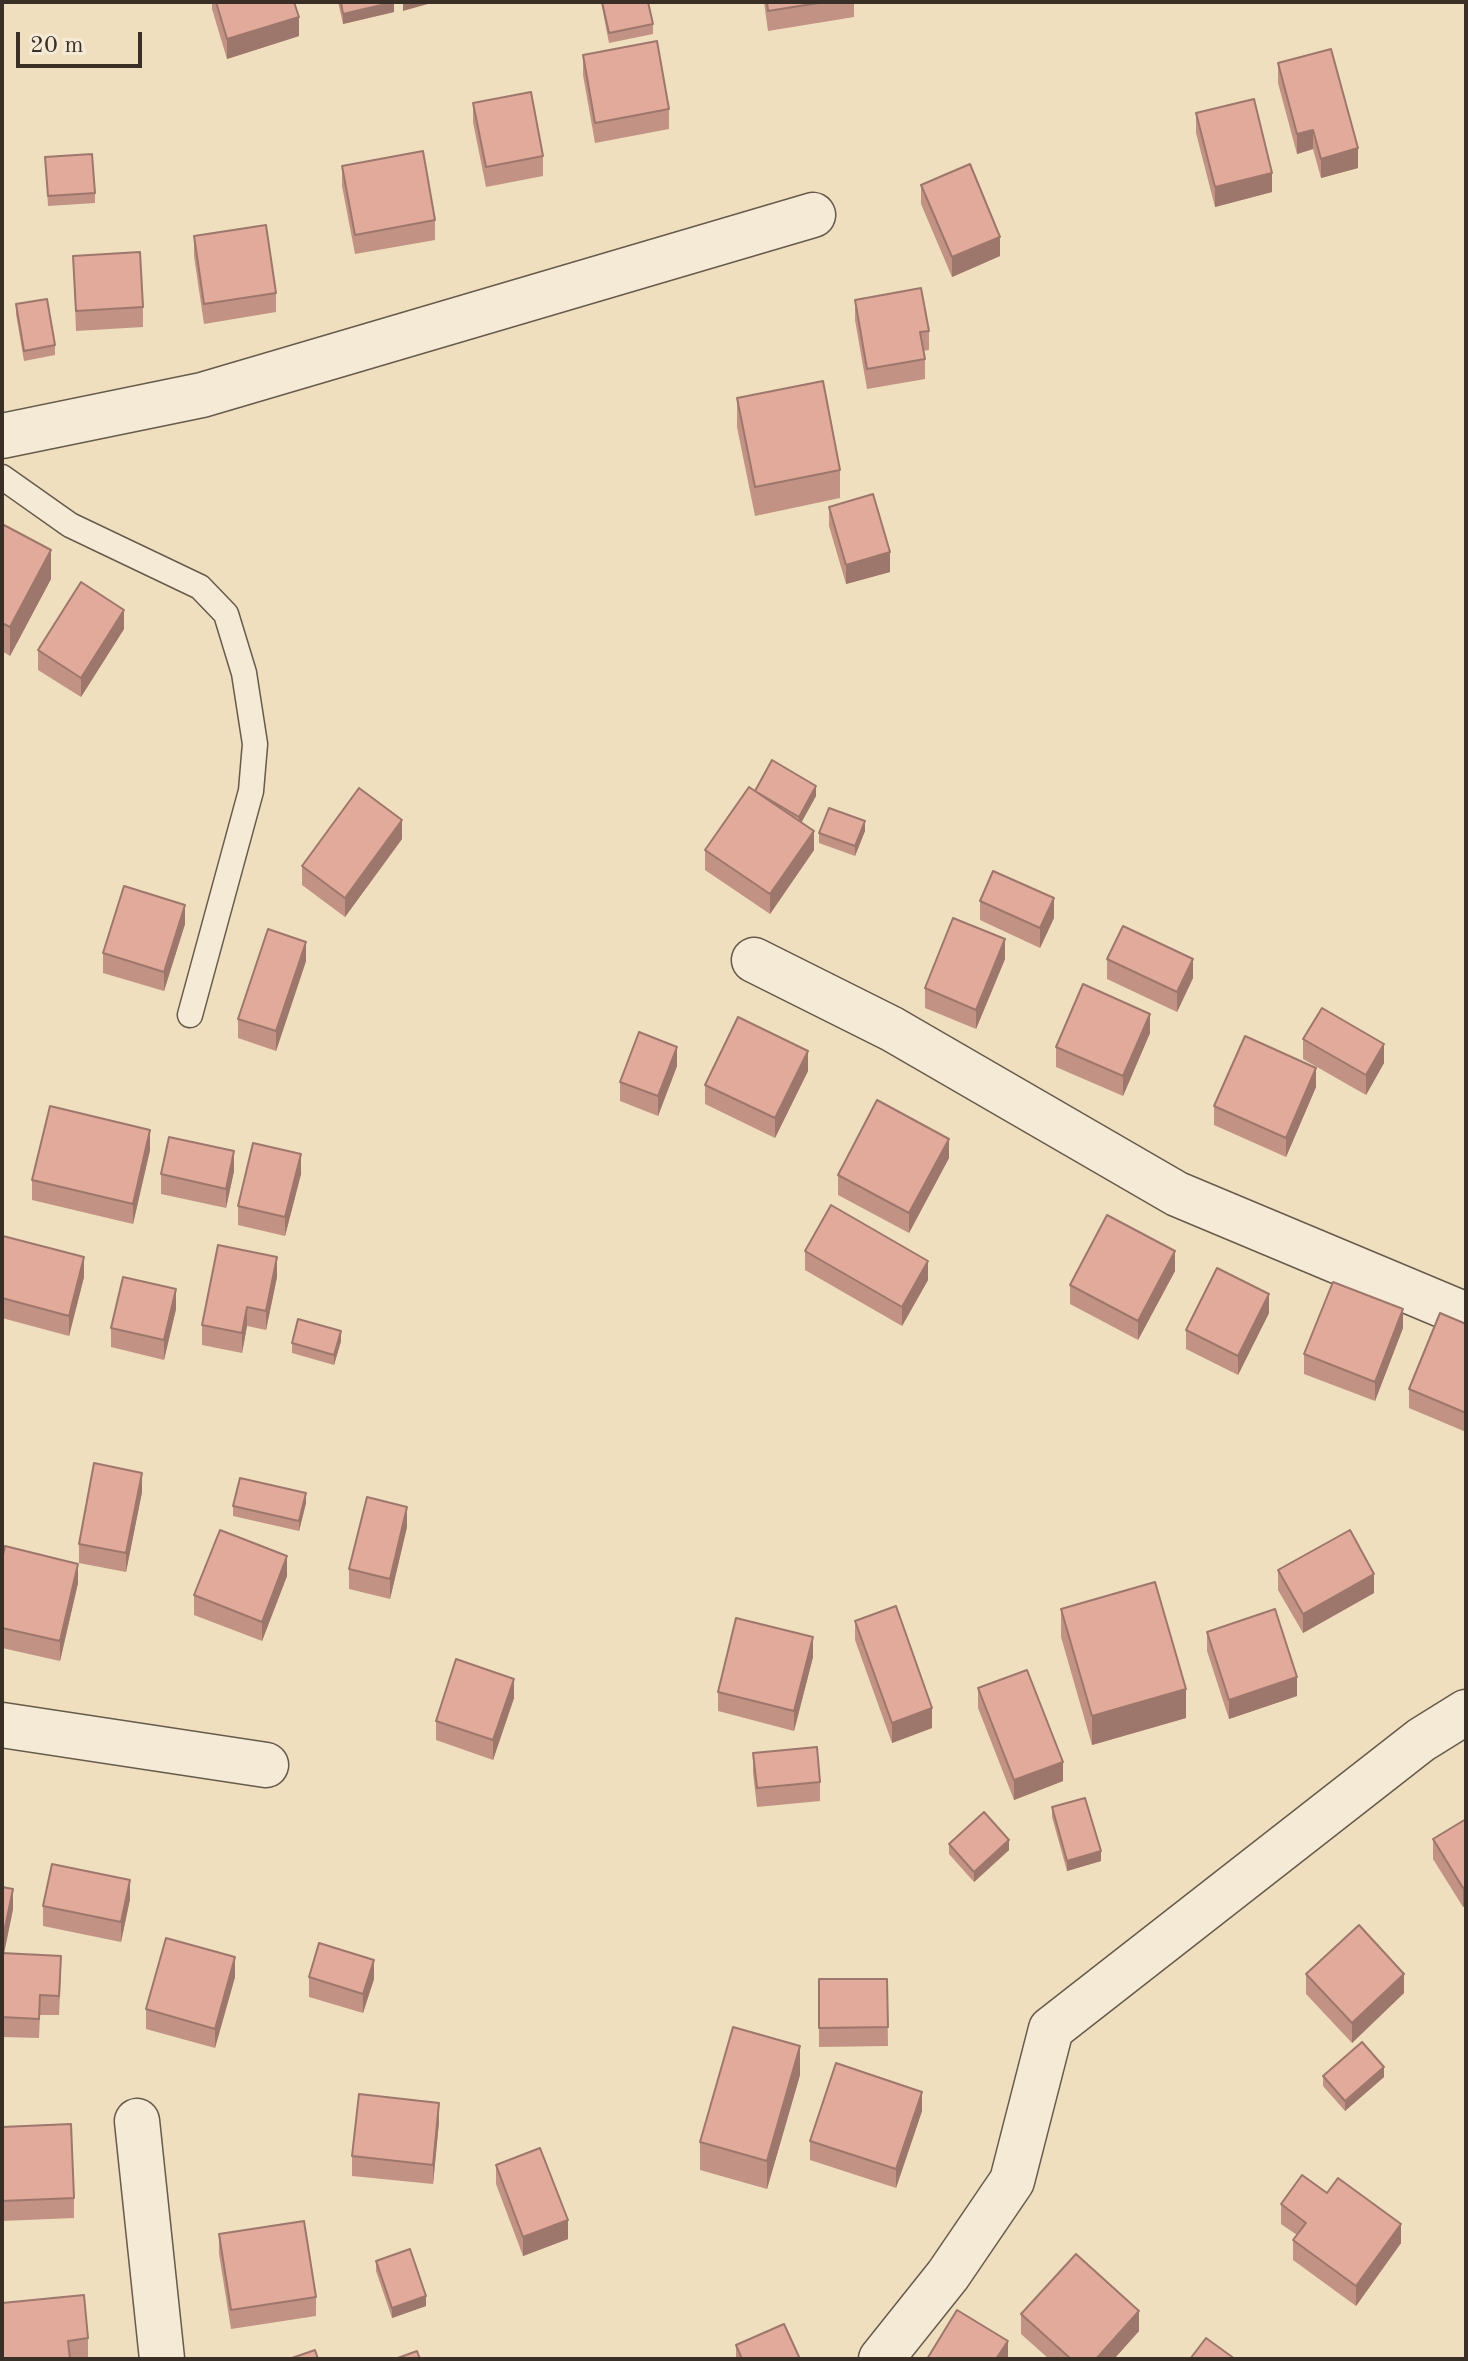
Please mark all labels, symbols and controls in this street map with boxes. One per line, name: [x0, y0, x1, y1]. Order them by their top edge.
scale bar: [20, 16, 146, 66]
text: 20 m: [30, 34, 84, 58]

